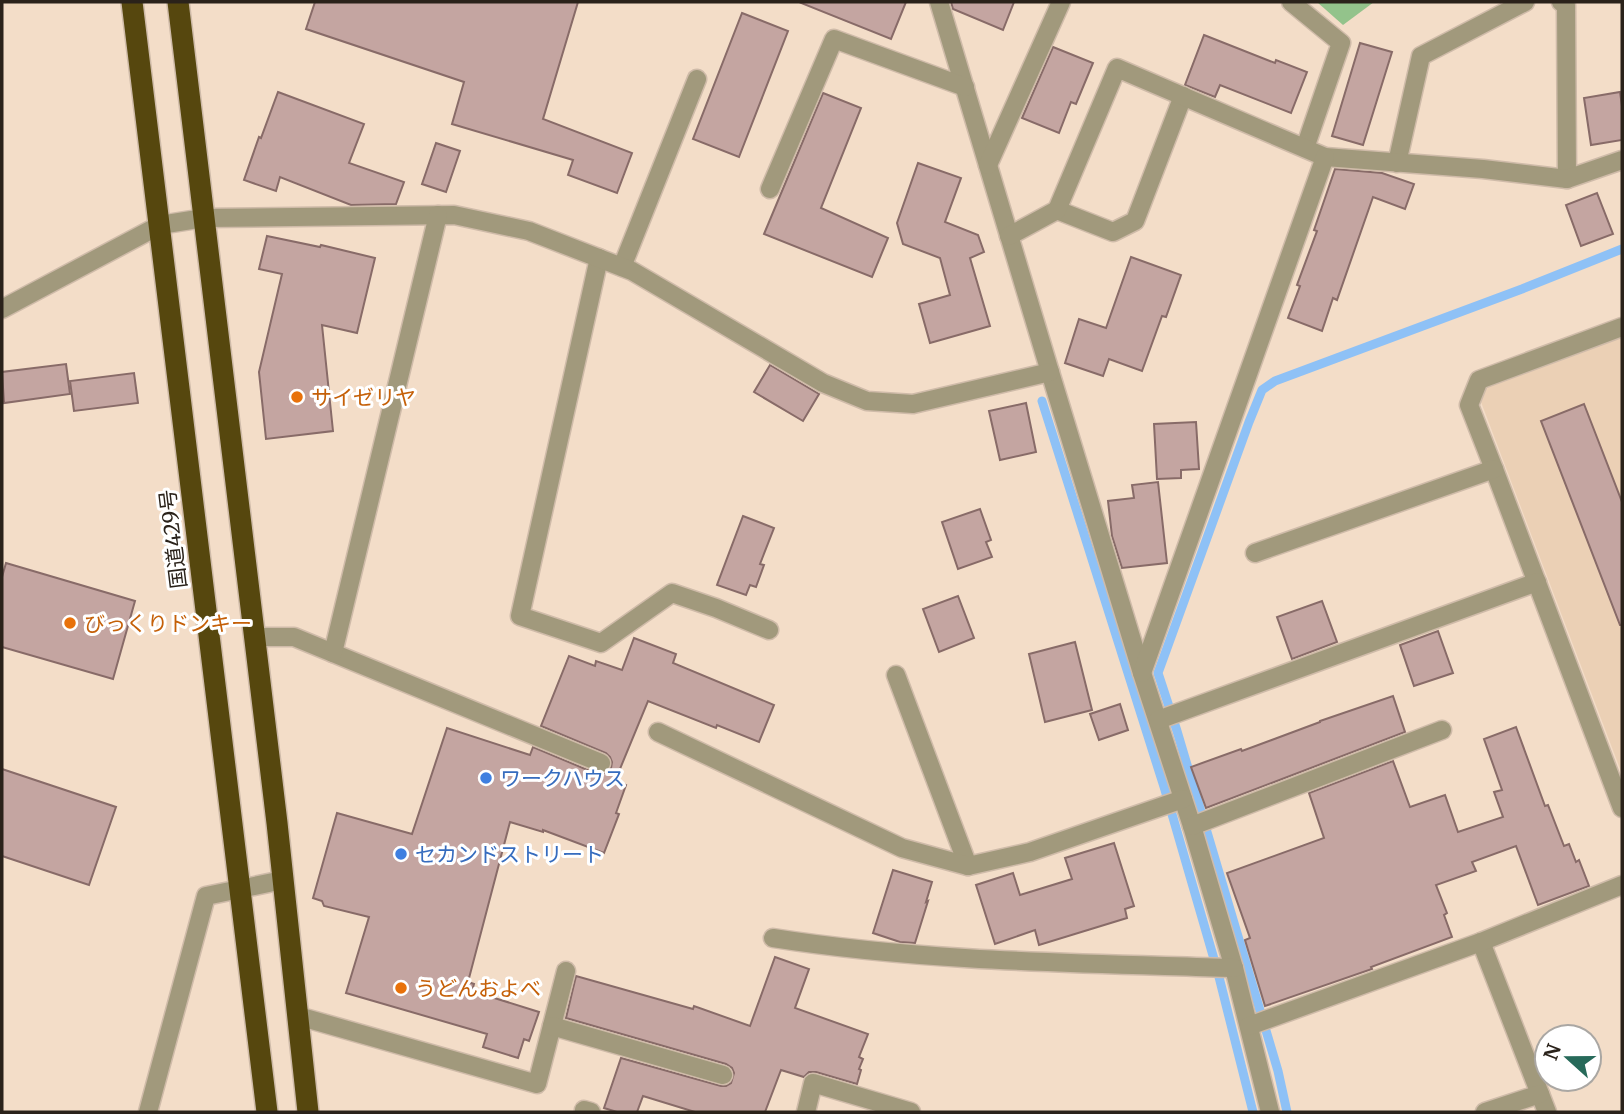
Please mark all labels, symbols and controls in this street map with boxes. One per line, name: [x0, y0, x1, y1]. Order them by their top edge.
place label: サイゼリヤ: [311, 384, 416, 411]
marker: サイゼリヤ: [289, 389, 305, 405]
street label: 国道429号: [154, 488, 192, 590]
place label: びっくりドンキー: [84, 610, 252, 637]
marker: びっくりドンキー: [62, 615, 78, 631]
place label: ワークハウス: [500, 765, 625, 792]
marker: ワークハウス: [478, 770, 494, 786]
place label: セカンドストリート: [415, 841, 604, 868]
marker: セカンドストリート: [393, 846, 409, 862]
place label: うどんおよべ: [415, 975, 541, 1002]
marker: うどんおよべ: [393, 980, 409, 996]
north arrow: [1533, 1023, 1603, 1093]
text: N: [1538, 1041, 1566, 1063]

